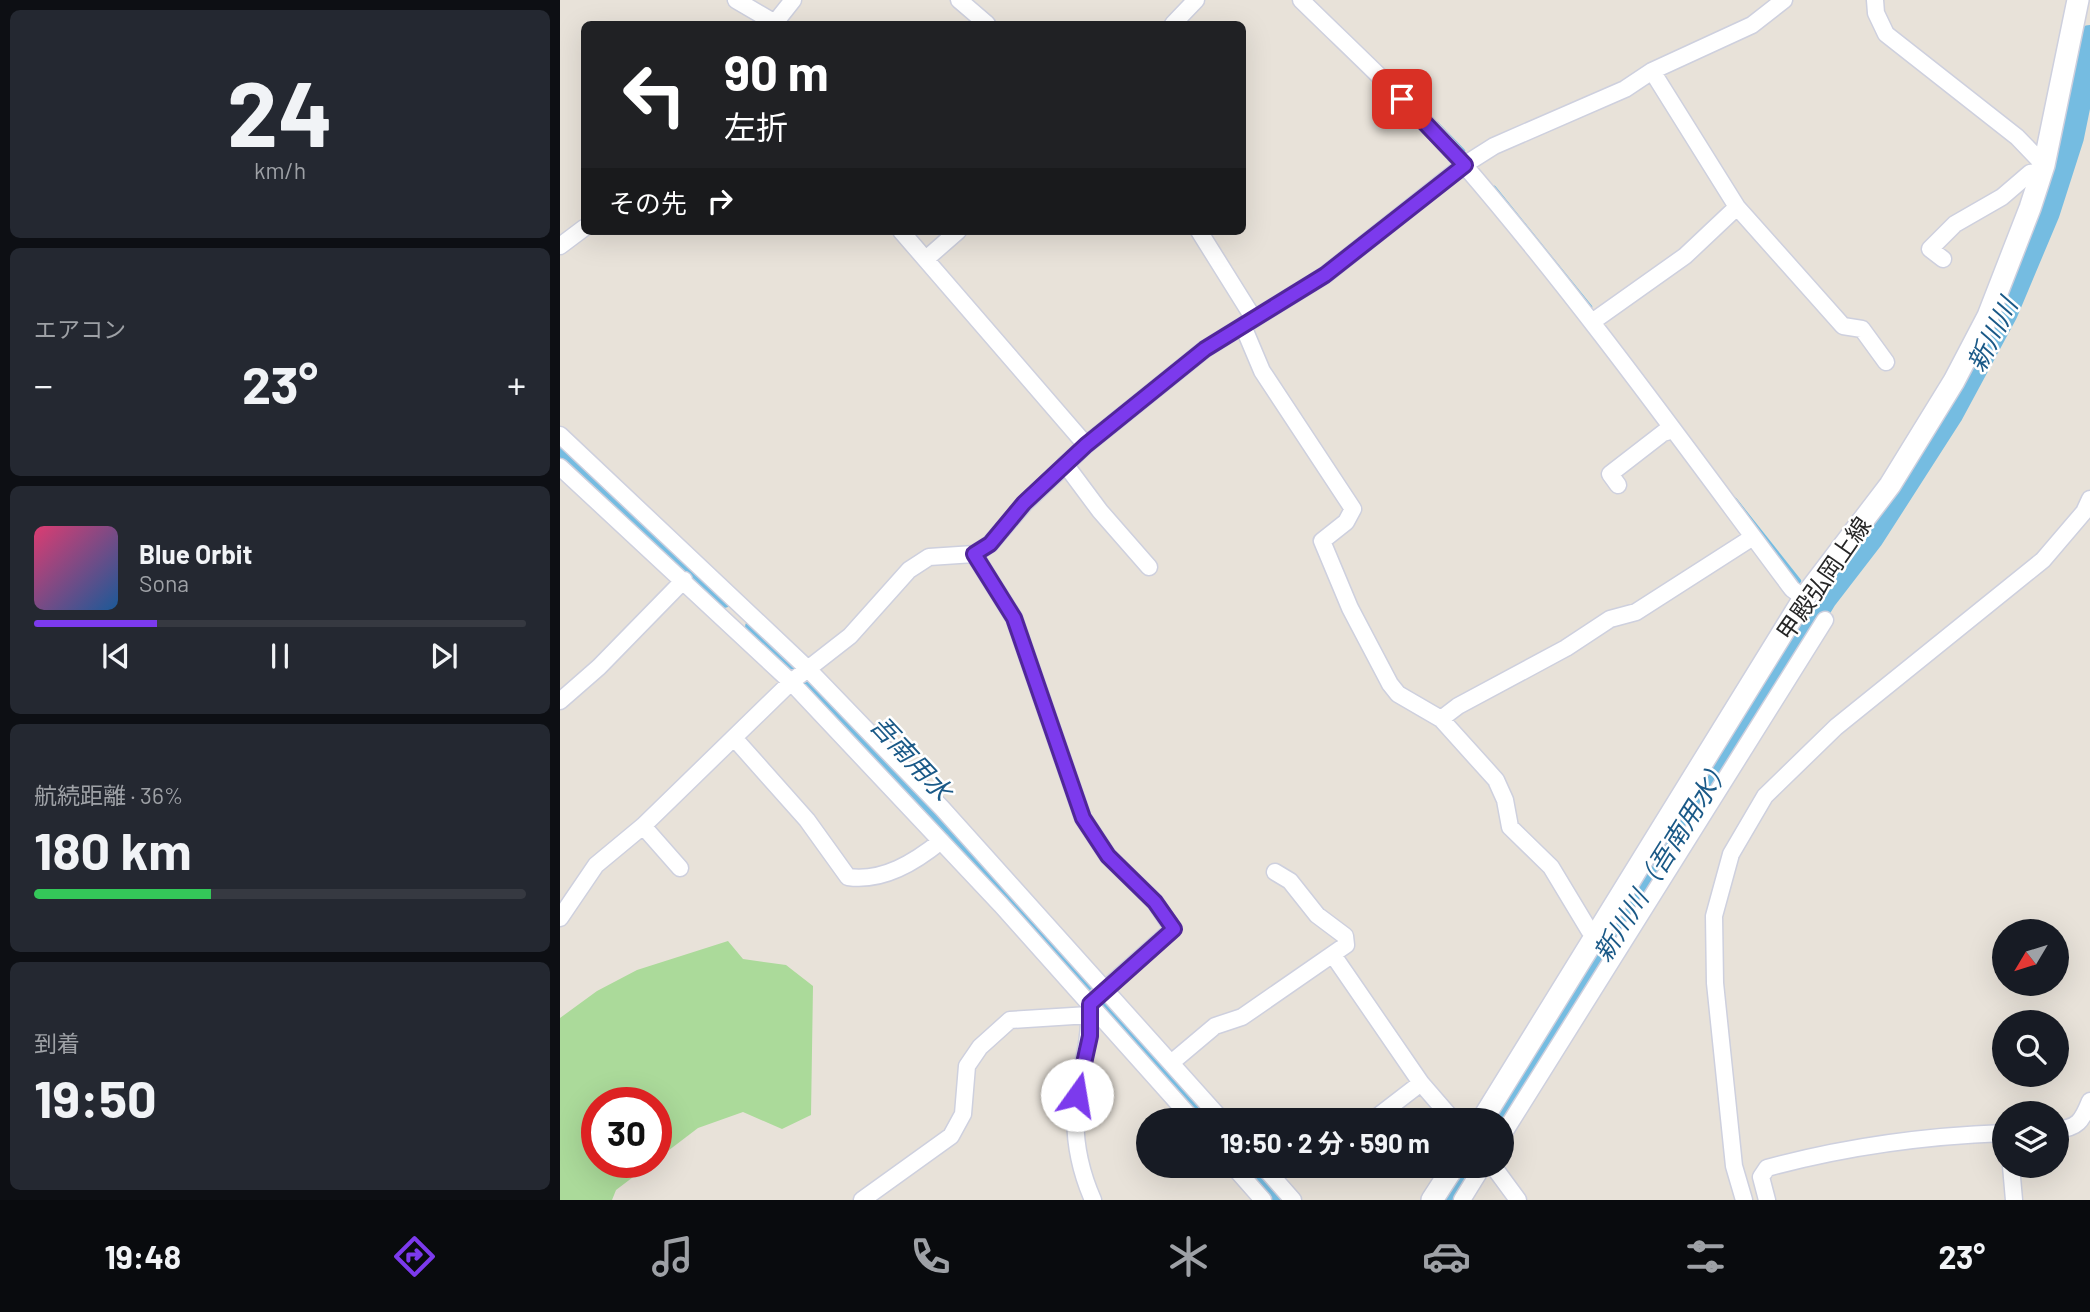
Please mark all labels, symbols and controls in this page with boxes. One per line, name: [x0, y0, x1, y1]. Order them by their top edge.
text: 90 m: [724, 42, 829, 101]
icon: left: [609, 49, 700, 140]
text: 24: [227, 56, 333, 165]
pin: [1372, 69, 1432, 129]
icon: arrive: [1383, 80, 1421, 118]
text: 左折: [724, 107, 788, 145]
text: km/h: [254, 156, 306, 184]
icon: right: [701, 182, 739, 220]
text: その先: [609, 187, 687, 218]
water label: 新川川: [1959, 290, 2024, 376]
text: エアコン: [34, 315, 126, 343]
text: 23°: [242, 352, 318, 414]
text: −: [34, 361, 53, 407]
text: +: [507, 361, 526, 407]
street label: 甲殿弘岡上線: [1770, 511, 1876, 645]
text: Blue Orbit: [139, 538, 252, 569]
text: Sona: [139, 569, 189, 597]
icon: previous: [97, 637, 135, 675]
icon: pause: [261, 637, 299, 675]
icon: next: [425, 637, 463, 675]
water label: 吾南用水: [865, 708, 961, 808]
water label: 新川川（吾南用水）: [1586, 752, 1736, 966]
text: 航続距離 · 36%: [34, 781, 183, 809]
text: 180 km: [34, 818, 192, 880]
north arrow: [1992, 919, 2068, 996]
map controls: [1992, 919, 2069, 1178]
button: search: [1992, 1010, 2069, 1087]
text: 到着: [34, 1029, 80, 1057]
position arrow: [1040, 1058, 1114, 1132]
text: 19:50: [34, 1066, 157, 1128]
speed limit sign: 30: [581, 1087, 672, 1178]
button: layers: [1992, 1101, 2069, 1178]
text: 19:50 · 2 分 · 590 m: [1220, 1127, 1430, 1158]
icon: directions: [390, 1232, 439, 1281]
icon: music: [648, 1232, 697, 1281]
icon: phone: [906, 1232, 955, 1281]
icon: climate: [1164, 1232, 1213, 1281]
icon: car: [1422, 1232, 1471, 1281]
icon: filters: [1681, 1232, 1730, 1281]
text: 19:48: [105, 1237, 181, 1275]
text: 23°: [1939, 1237, 1985, 1275]

